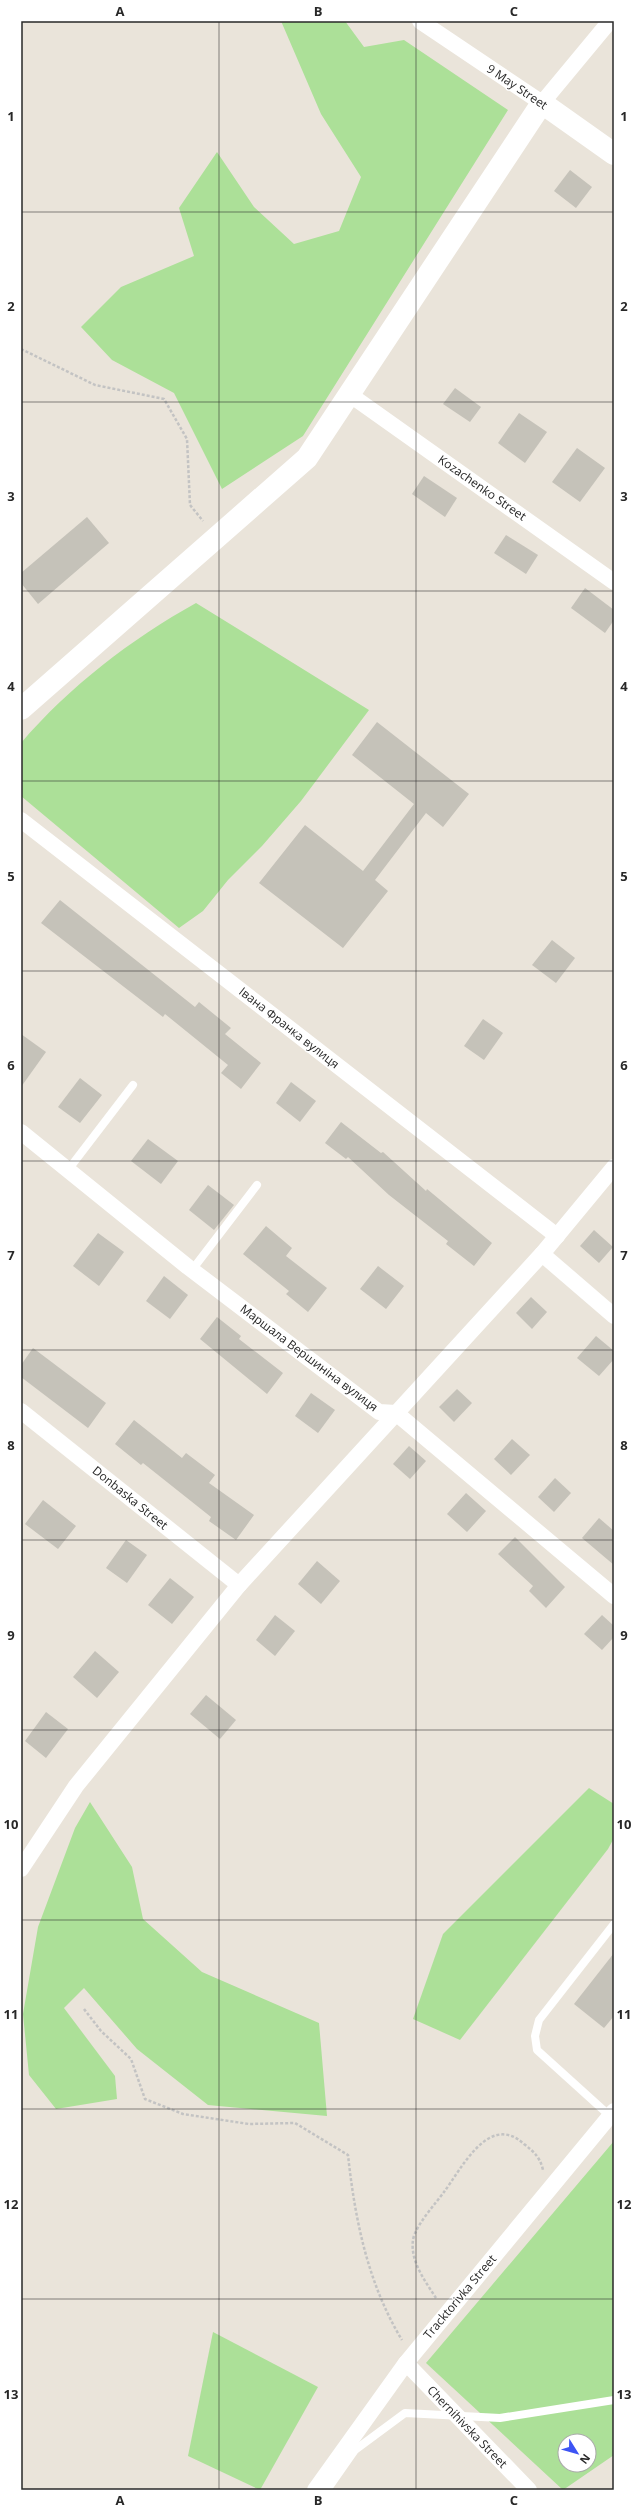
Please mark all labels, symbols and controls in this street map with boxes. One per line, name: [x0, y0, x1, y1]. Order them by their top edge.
text: A: [116, 2, 125, 20]
text: B: [314, 2, 323, 20]
text: C: [510, 2, 518, 20]
street label: 9 May Street: [483, 60, 551, 113]
text: 1: [7, 107, 15, 125]
text: 1: [620, 107, 628, 125]
text: 2: [7, 297, 15, 315]
text: 2: [620, 297, 628, 315]
street label: Kozachenko Street: [435, 451, 530, 524]
text: 3: [7, 487, 15, 505]
text: 3: [620, 487, 628, 505]
text: 4: [7, 677, 15, 695]
text: 4: [620, 677, 628, 695]
text: 5: [7, 867, 15, 885]
text: 5: [620, 867, 628, 885]
street label: Івана Франка вулиця: [236, 983, 343, 1072]
text: 6: [7, 1056, 15, 1074]
text: 6: [620, 1056, 628, 1074]
text: 7: [7, 1246, 15, 1264]
text: 7: [620, 1246, 628, 1264]
street label: Маршала Вершиніна вулиця: [237, 1300, 382, 1415]
text: 8: [7, 1436, 15, 1454]
text: 8: [620, 1436, 628, 1454]
street label: Donbaska Street: [89, 1462, 172, 1533]
text: 9: [7, 1626, 15, 1644]
text: 9: [620, 1626, 628, 1644]
text: 10: [4, 1815, 18, 1833]
text: 10: [617, 1815, 631, 1833]
text: 11: [4, 2005, 18, 2023]
text: 11: [617, 2005, 631, 2023]
text: 12: [4, 2195, 19, 2213]
text: 12: [617, 2195, 632, 2213]
street label: Tracktorivka Street: [419, 2251, 500, 2342]
street label: Chernihivska Street: [424, 2382, 511, 2472]
text: 13: [4, 2385, 18, 2403]
text: 13: [617, 2385, 631, 2403]
north arrow: [557, 2433, 597, 2473]
text: N: [577, 2451, 594, 2467]
text: A: [116, 2491, 125, 2509]
text: B: [314, 2491, 323, 2509]
text: C: [510, 2491, 518, 2509]

